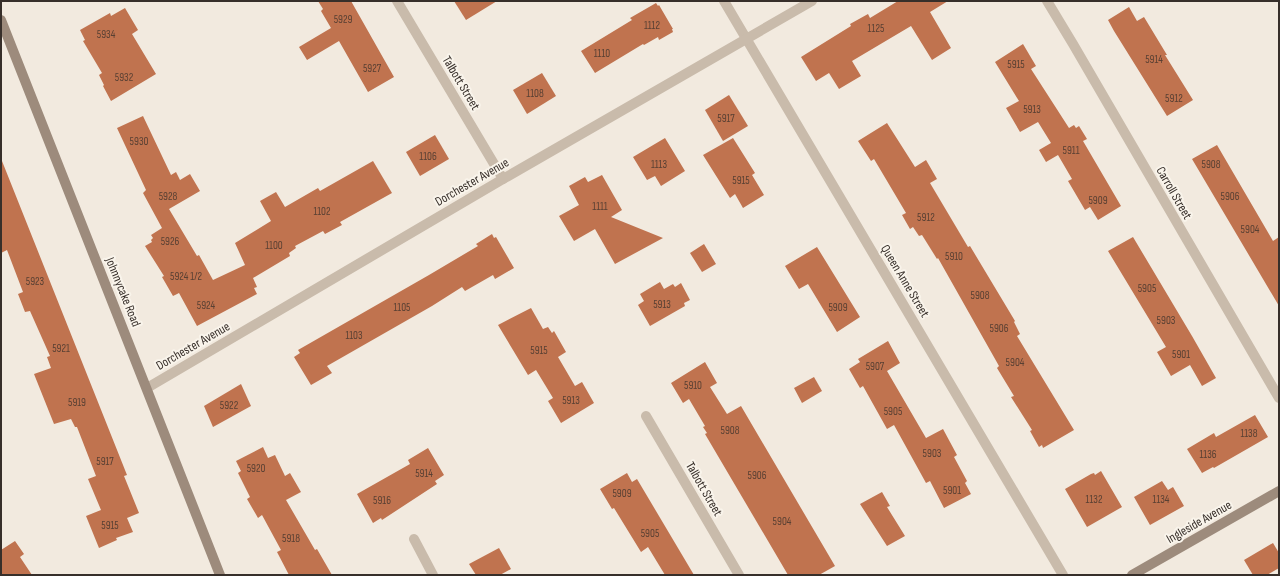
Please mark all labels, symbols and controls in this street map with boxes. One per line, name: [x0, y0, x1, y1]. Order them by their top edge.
house number: 5929: [334, 13, 352, 26]
house number: 1112: [644, 19, 661, 32]
house number: 1125: [868, 22, 884, 35]
house number: 5934: [97, 28, 116, 41]
house number: 1110: [594, 47, 610, 60]
street label: Talbott Street: [439, 53, 483, 113]
house number: 5914: [1145, 53, 1163, 66]
house number: 5915: [1007, 58, 1025, 71]
house number: 5927: [363, 62, 382, 75]
house number: 5932: [115, 71, 134, 84]
house number: 1108: [526, 87, 544, 100]
house number: 5912: [1165, 92, 1183, 105]
house number: 5913: [1023, 103, 1041, 116]
house number: 5917: [717, 112, 735, 125]
house number: 5930: [130, 135, 148, 148]
house number: 5911: [1063, 144, 1080, 157]
house number: 1106: [419, 150, 437, 163]
street label: Dorchester Avenue: [432, 154, 512, 210]
house number: 1113: [651, 158, 667, 171]
house number: 5908: [1201, 158, 1221, 171]
street label: Carroll Street: [1153, 164, 1195, 222]
house number: 5915: [732, 174, 750, 187]
house number: 5928: [159, 190, 177, 203]
house number: 5906: [1220, 190, 1240, 203]
house number: 5909: [1088, 194, 1108, 207]
house number: 1111: [592, 200, 608, 213]
house number: 1102: [313, 205, 331, 218]
house number: 5912: [917, 211, 935, 224]
house number: 5904: [1241, 223, 1260, 236]
house number: 5926: [161, 235, 179, 248]
house number: 1100: [265, 239, 283, 252]
street label: Queen Anne Street: [877, 242, 933, 320]
house number: 5910: [945, 250, 963, 263]
street label: Johnnycake Road: [101, 254, 144, 329]
house number: 5924 1/2: [170, 270, 202, 283]
house number: 5923: [26, 275, 45, 288]
house number: 5905: [1138, 282, 1156, 295]
house number: 5908: [970, 289, 990, 302]
house number: 5913: [653, 298, 671, 311]
house number: 5924: [197, 299, 216, 312]
house number: 1105: [393, 301, 411, 314]
house number: 5909: [828, 301, 848, 314]
house number: 5903: [1157, 314, 1176, 327]
street label: Dorchester Avenue: [153, 318, 233, 374]
house number: 5906: [989, 322, 1009, 335]
house number: 1103: [345, 329, 363, 342]
house number: 5921: [52, 342, 70, 355]
house number: 5915: [530, 344, 548, 357]
house number: 5901: [1172, 348, 1190, 361]
house number: 5904: [1006, 356, 1025, 369]
house number: 5907: [866, 360, 885, 373]
house number: 5910: [684, 379, 702, 392]
house number: 5913: [562, 394, 580, 407]
house number: 5919: [68, 396, 86, 409]
house number: 5922: [220, 399, 239, 412]
house number: 5905: [884, 405, 902, 418]
house number: 5908: [720, 424, 740, 437]
house number: 1138: [1240, 427, 1258, 440]
house number: 5903: [923, 447, 942, 460]
house number: 1136: [1199, 448, 1217, 461]
house number: 5917: [96, 455, 114, 468]
street label: Talbott Street: [682, 459, 726, 519]
house number: 5920: [247, 462, 265, 475]
house number: 5914: [415, 467, 433, 480]
house number: 5906: [747, 469, 767, 482]
house number: 5901: [943, 484, 961, 497]
house number: 5909: [612, 487, 632, 500]
house number: 1132: [1086, 493, 1103, 506]
house number: 1134: [1153, 493, 1170, 506]
house number: 5916: [373, 494, 391, 507]
street label: Ingleside Avenue: [1164, 497, 1234, 547]
house number: 5904: [773, 515, 792, 528]
house number: 5915: [101, 519, 119, 532]
house number: 5905: [641, 527, 659, 540]
house number: 5918: [282, 532, 300, 545]

